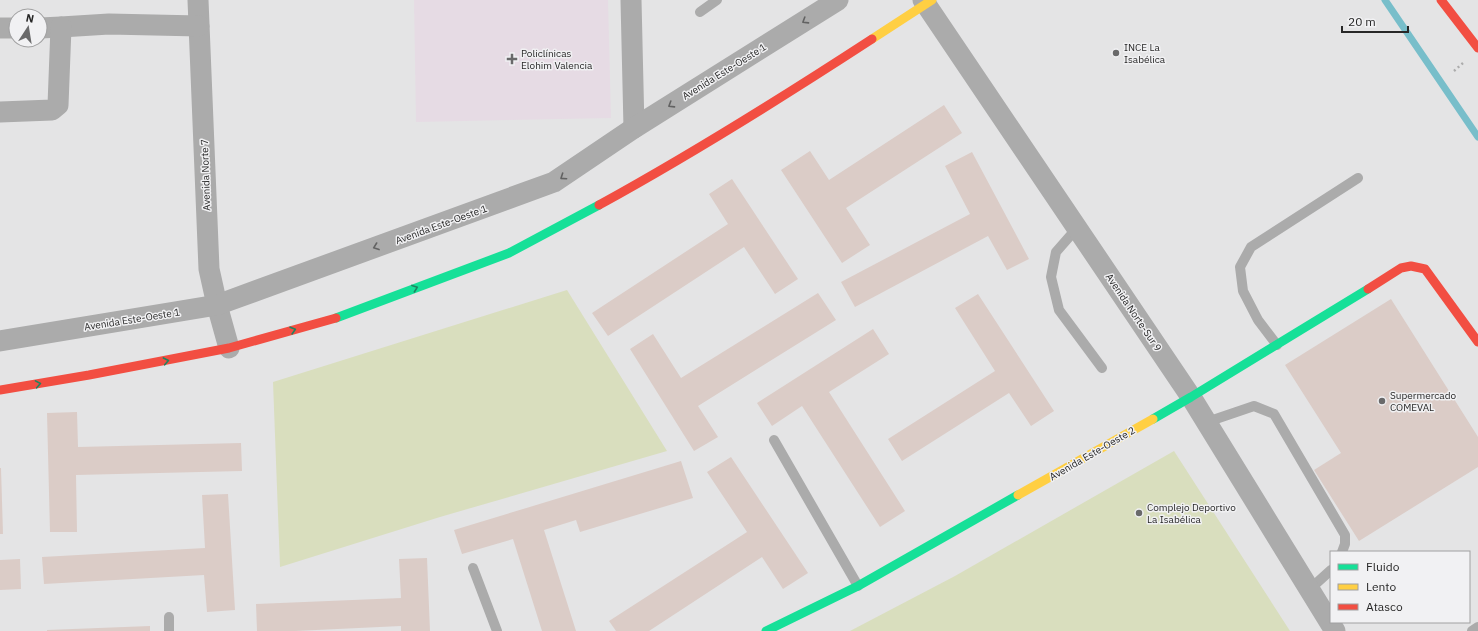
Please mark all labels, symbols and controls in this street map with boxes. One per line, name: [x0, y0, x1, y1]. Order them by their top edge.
north arrow: [8, 8, 48, 48]
scale bar: [1342, 8, 1408, 34]
text: N: [25, 11, 35, 26]
text: 20 m: [1348, 14, 1376, 29]
one-way arrow: [802, 16, 809, 23]
street label: Avenida Este-Oeste 1: [680, 40, 769, 103]
place label: INCE La Isabélica: [1124, 41, 1166, 66]
place label: Policlínicas Elohim Valencia: [521, 47, 593, 72]
marker: INCE La Isabélica: [1111, 48, 1121, 58]
marker: Policlínicas Elohim Valencia: [506, 53, 518, 65]
one-way arrow: [668, 100, 675, 108]
street label: Avenida Norte 7: [198, 139, 213, 211]
one-way arrow: [560, 172, 567, 179]
street label: Avenida Este-Oeste 1: [393, 202, 489, 247]
one-way arrow: [373, 243, 380, 251]
street label: Avenida Norte-Sur 9: [1103, 271, 1164, 354]
one-way arrow: [412, 285, 419, 293]
street label: Avenida Este-Oeste 1: [83, 306, 181, 333]
one-way arrow: [289, 327, 296, 335]
one-way arrow: [163, 357, 169, 365]
one-way arrow: [35, 381, 42, 389]
place label: Supermercado COMEVAL: [1390, 389, 1456, 414]
marker: Supermercado COMEVAL: [1377, 396, 1387, 406]
street label: Avenida Este-Oeste 2: [1047, 424, 1137, 483]
place label: Complejo Deportivo La Isabélica: [1147, 501, 1236, 526]
marker: Complejo Deportivo La Isabélica: [1134, 508, 1144, 518]
legend: [1330, 551, 1470, 623]
text: Fluido: [1366, 559, 1400, 574]
text: Lento: [1366, 579, 1396, 594]
text: Atasco: [1366, 599, 1403, 614]

